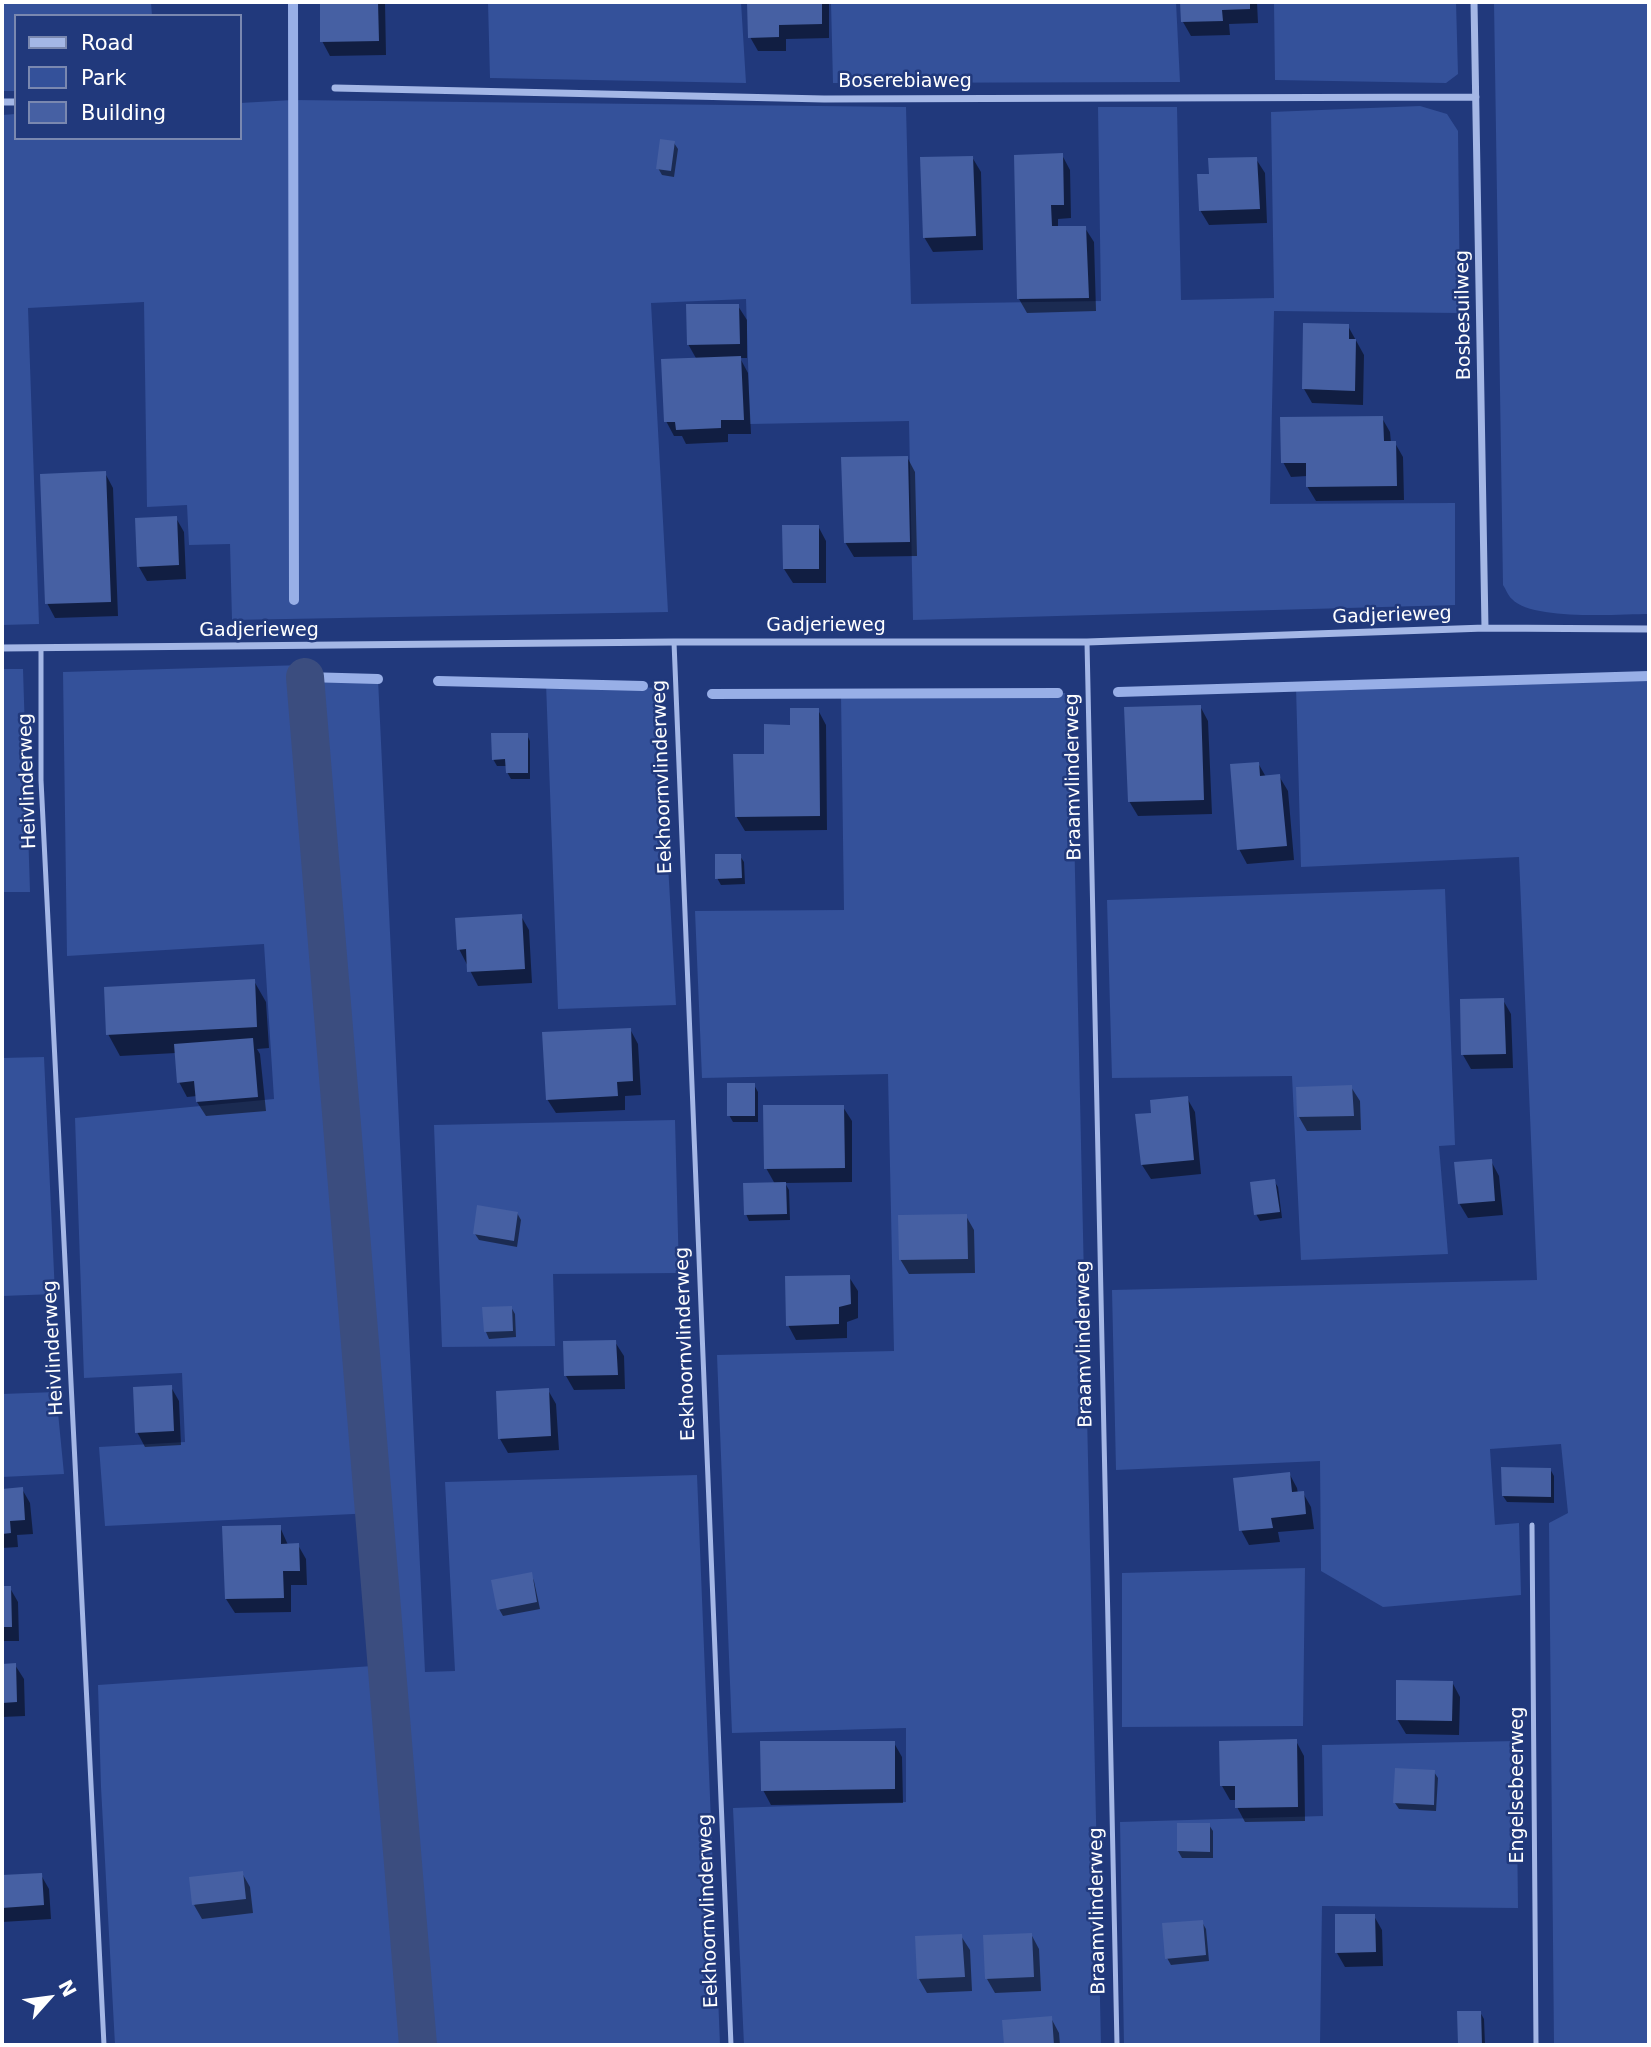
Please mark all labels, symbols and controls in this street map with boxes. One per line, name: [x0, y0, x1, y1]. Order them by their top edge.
legend: [14, 14, 242, 140]
text: Road: [81, 31, 134, 55]
text: Park: [81, 66, 126, 90]
street label: Boserebiaweg: [838, 71, 972, 93]
text: Building: [81, 101, 166, 125]
street label: Bosbesuilweg: [1451, 250, 1477, 380]
street label: Gadjerieweg: [1332, 603, 1452, 629]
street label: Gadjerieweg: [766, 615, 886, 637]
street label: Gadjerieweg: [199, 620, 319, 642]
street label: Eekhoornvlinderweg: [648, 680, 678, 874]
street label: Braamvlinderweg: [1061, 693, 1087, 861]
street label: Heivlinderweg: [14, 713, 42, 849]
street label: Eekhoornvlinderweg: [671, 1247, 701, 1441]
street label: Braamvlinderweg: [1072, 1260, 1098, 1428]
street label: Heivlinderweg: [39, 1280, 69, 1416]
street label: Engelsebeerweg: [1507, 1706, 1529, 1864]
street label: Eekhoornvlinderweg: [694, 1814, 724, 2008]
street label: Braamvlinderweg: [1085, 1827, 1111, 1995]
north arrow: [14, 1963, 84, 2033]
text: N: [54, 1976, 81, 2000]

